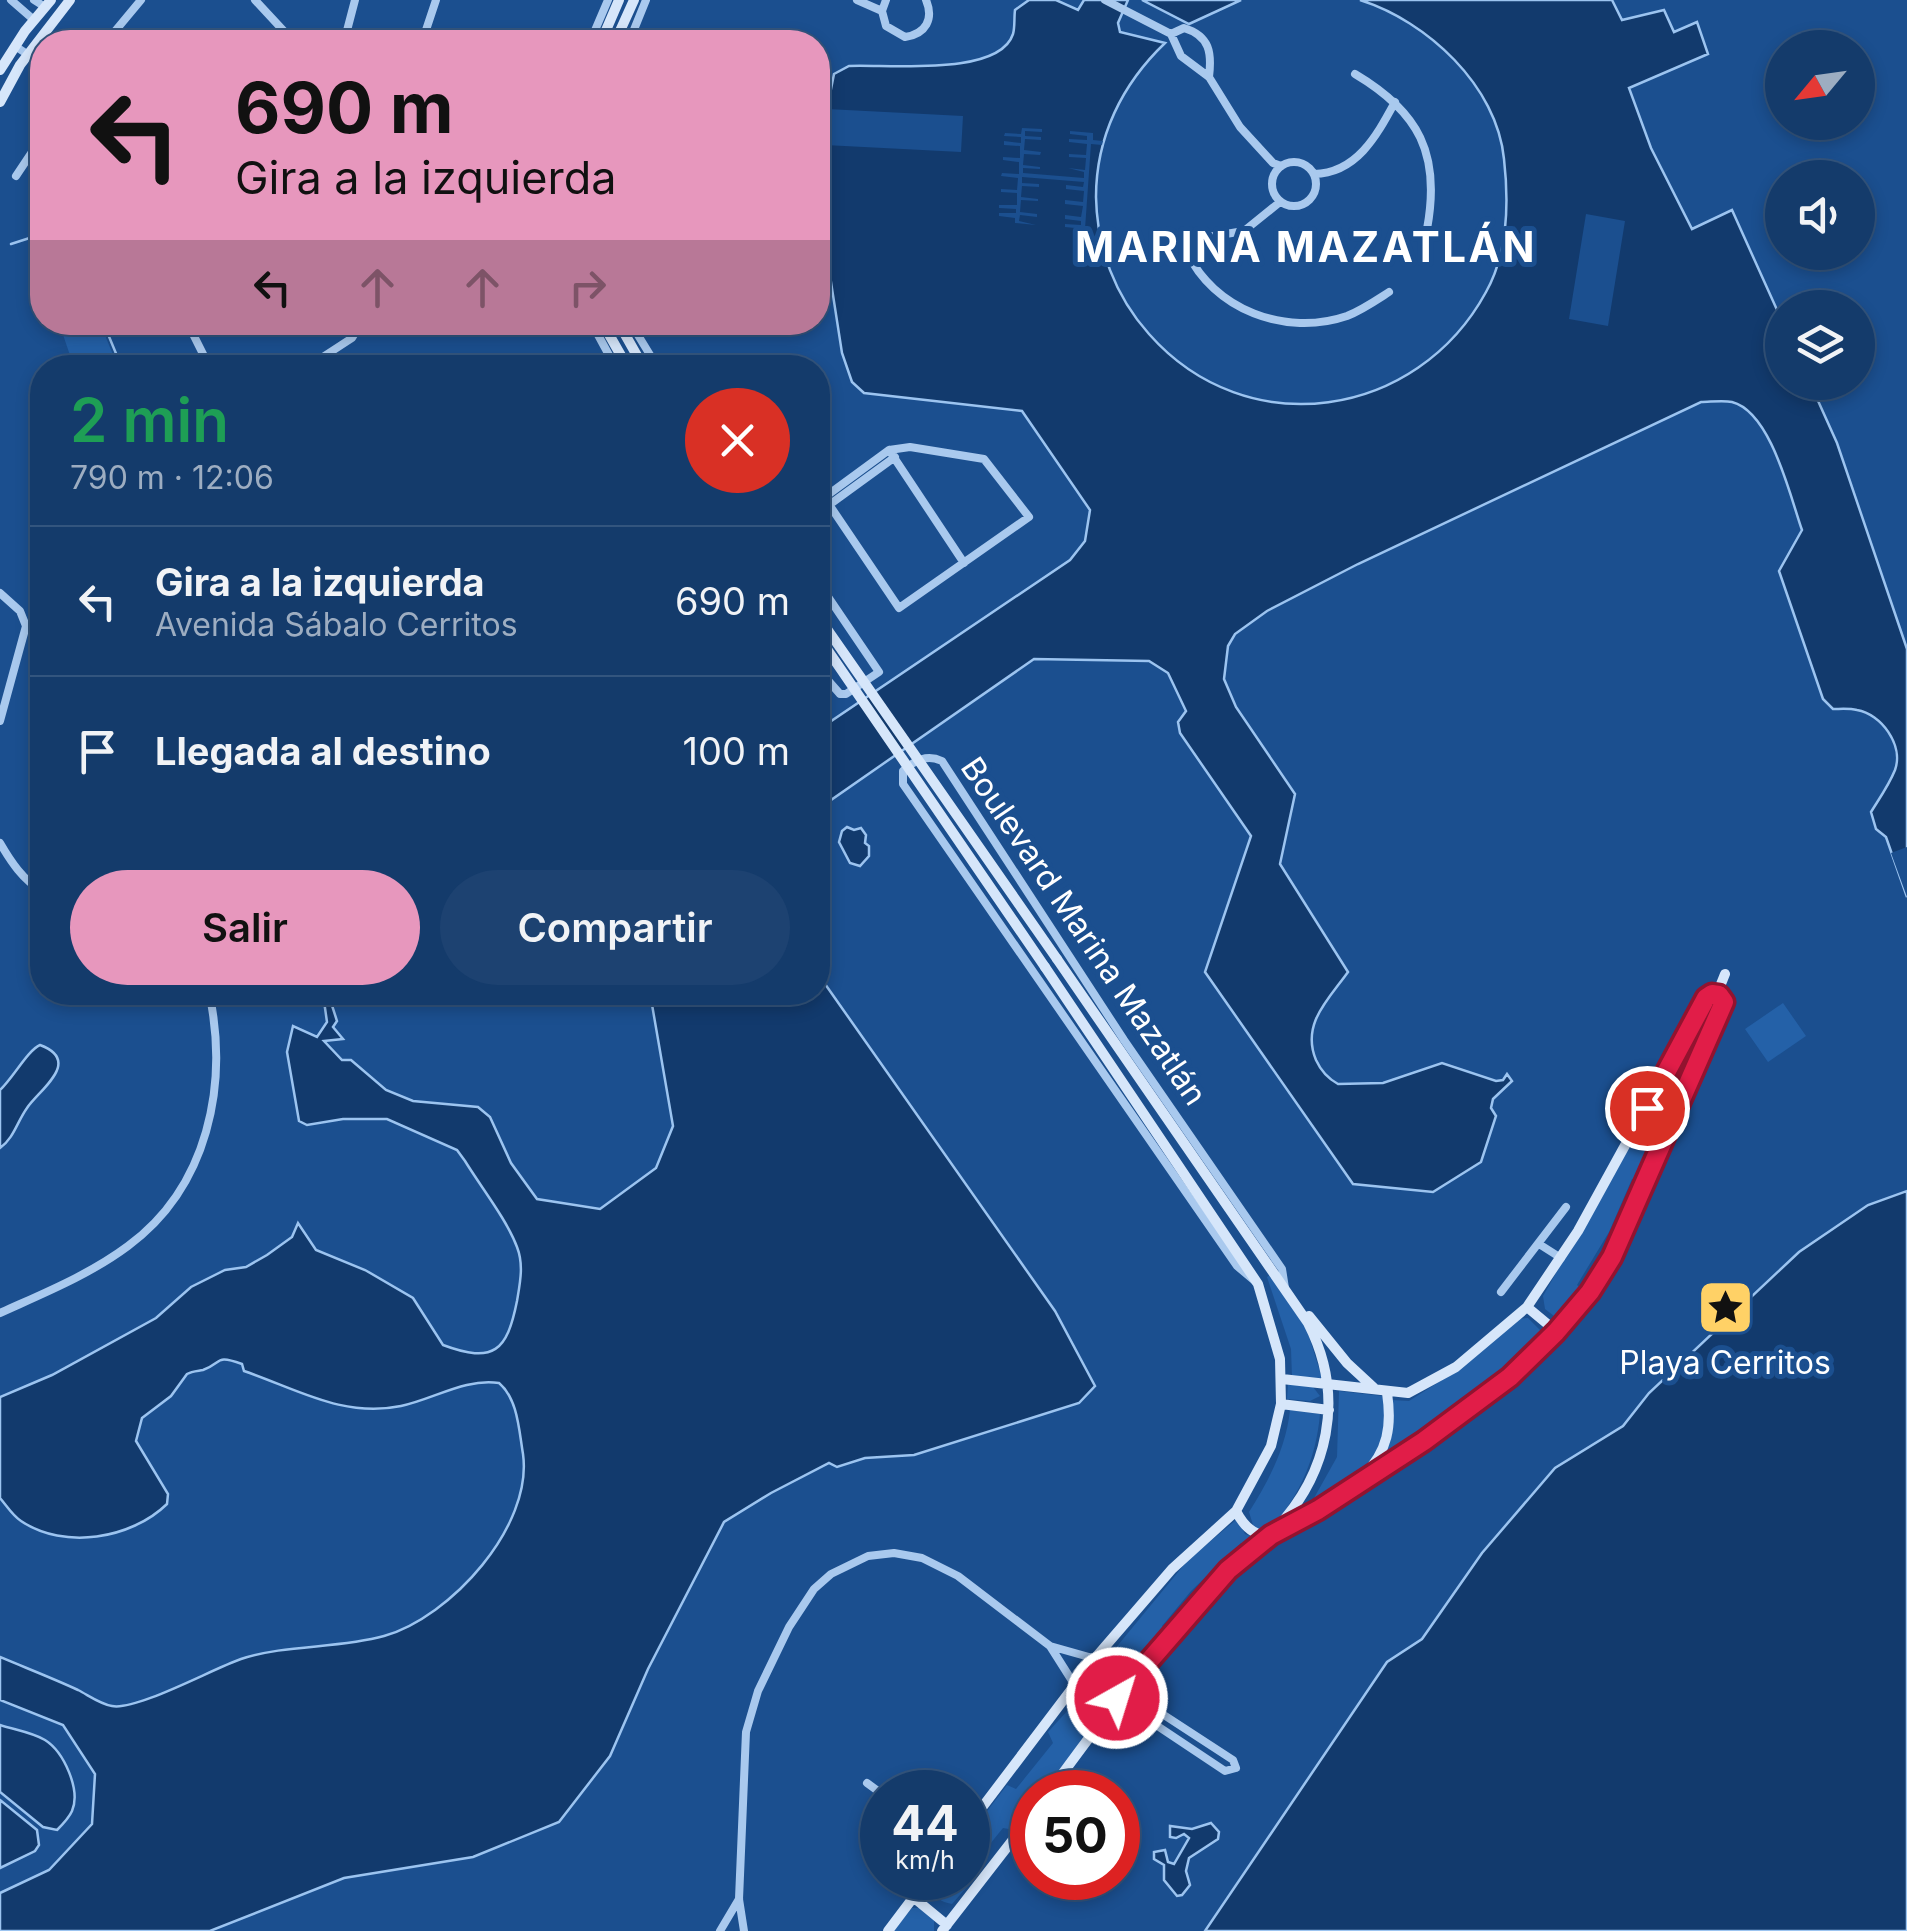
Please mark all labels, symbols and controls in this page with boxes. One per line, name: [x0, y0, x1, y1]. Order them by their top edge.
north arrow: [1765, 30, 1875, 140]
map controls: [1765, 30, 1875, 400]
text: 690 m: [235, 65, 454, 150]
icon: left: [70, 70, 200, 200]
text: Gira a la izquierda: [235, 150, 617, 205]
button: sound: [1765, 160, 1875, 270]
district label: MARINA MAZATLÁN: [1075, 221, 1537, 272]
icon: left: [245, 260, 300, 315]
icon: ahead: [350, 260, 405, 315]
icon: ahead: [455, 260, 510, 315]
icon: right: [560, 260, 615, 315]
button: layers: [1765, 290, 1875, 400]
text: 2 min: [70, 384, 229, 456]
button: close: [685, 388, 790, 493]
text: 790 m · 12:06: [70, 458, 274, 497]
text: Gira a la izquierda: [155, 559, 485, 605]
icon: left: [70, 574, 125, 629]
text: 690 m: [675, 578, 790, 624]
text: Avenida Sábalo Cerritos: [155, 605, 518, 644]
icon: arrive: [70, 724, 125, 779]
text: Llegada al destino: [155, 728, 491, 774]
text: 100 m: [683, 728, 790, 774]
street label: Boulevard Marina Mazatlán: [953, 750, 1215, 1112]
button: Salir: [70, 870, 420, 985]
button: Compartir: [440, 870, 790, 985]
pin: [1605, 1066, 1690, 1151]
icon: arrive: [1620, 1081, 1675, 1136]
place icon: Playa Cerritos: [1695, 1278, 1755, 1338]
place label: Playa Cerritos: [1619, 1343, 1831, 1382]
position arrow: [1065, 1646, 1169, 1750]
speed limit sign: 50: [1010, 1770, 1140, 1900]
text: 44: [891, 1793, 959, 1853]
text: km/h: [895, 1845, 955, 1875]

